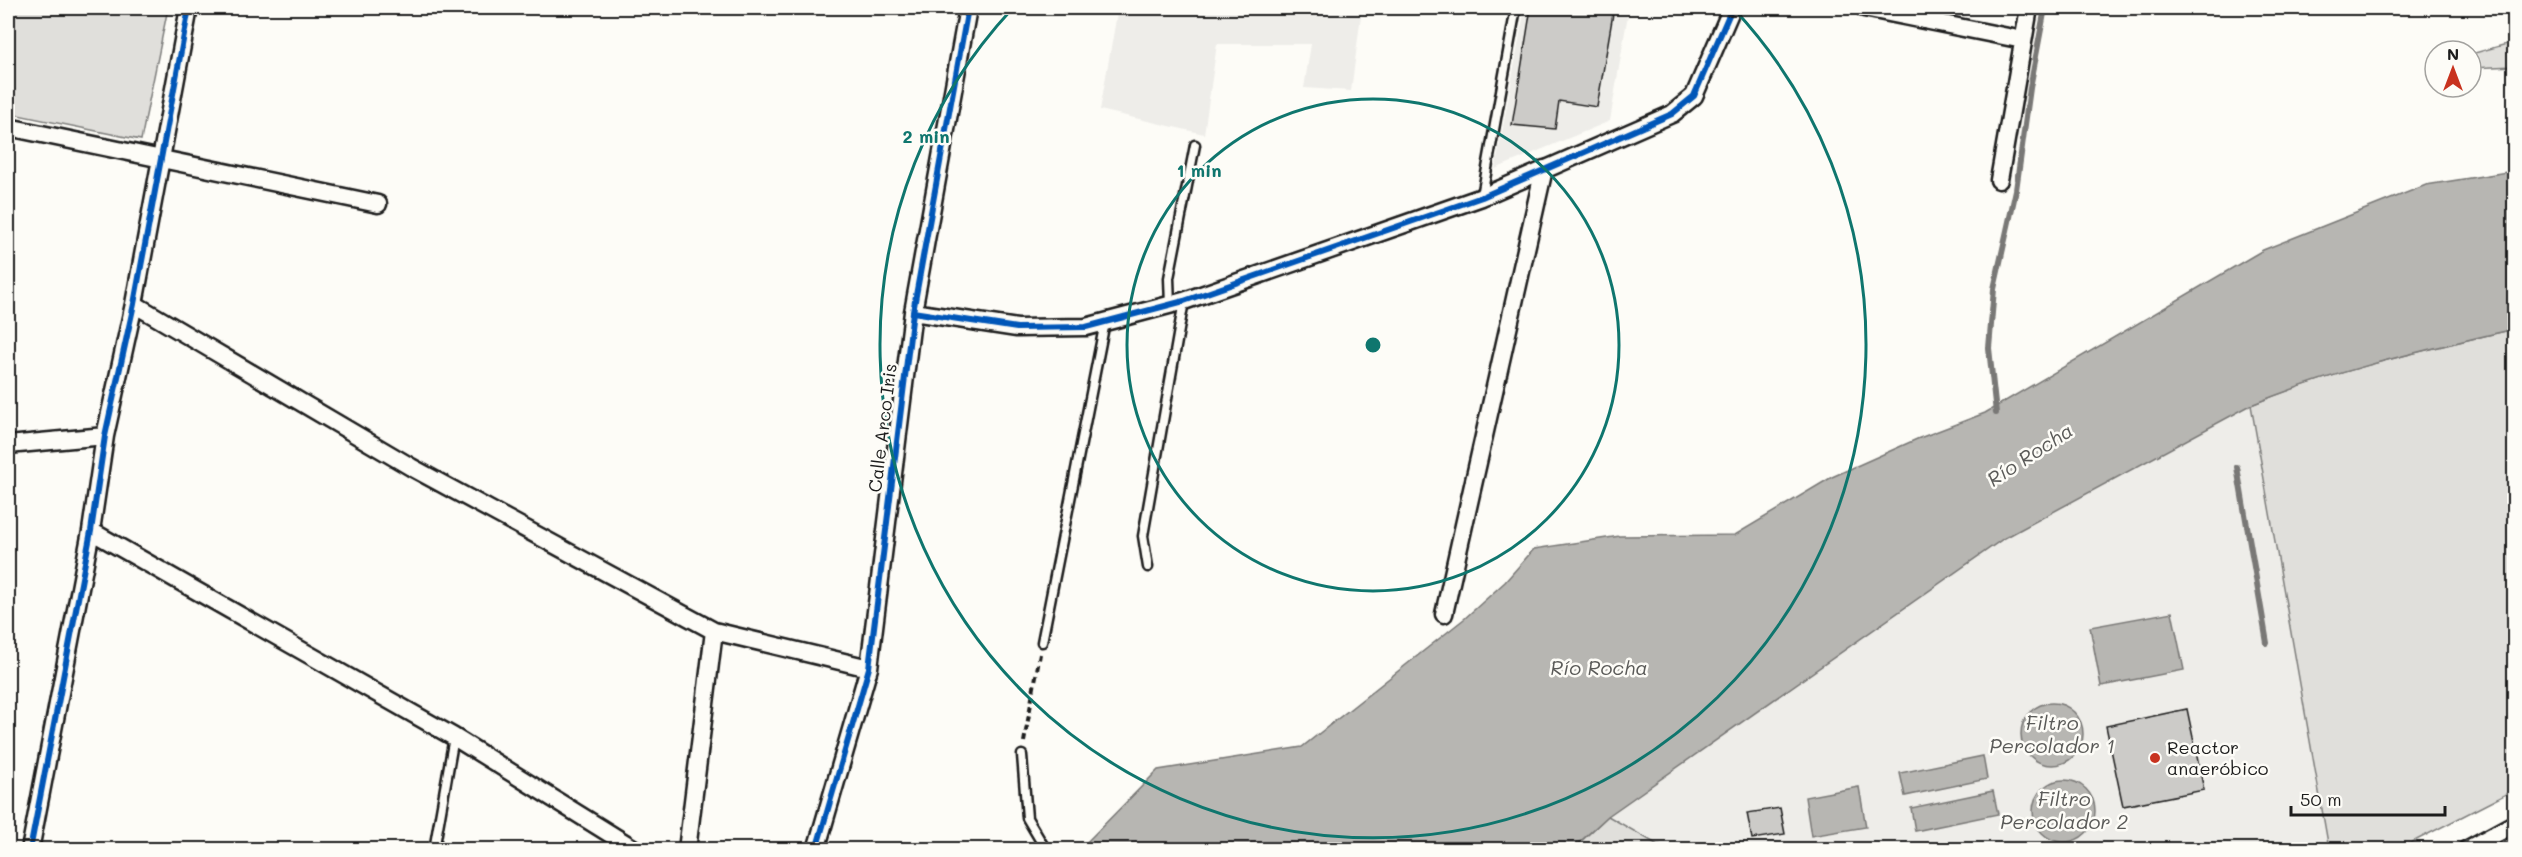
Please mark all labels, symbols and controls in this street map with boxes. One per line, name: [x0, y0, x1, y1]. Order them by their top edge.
north arrow: [2423, 39, 2483, 99]
text: N: [2447, 43, 2459, 64]
text: 2 min: [902, 124, 950, 148]
text: 1 min: [1176, 158, 1222, 182]
centre of rings: [1363, 335, 1383, 355]
street label: Calle Arco Iris: [862, 362, 902, 494]
water label: Río Rocha: [1981, 417, 2077, 492]
water label: Río Rocha: [1550, 654, 1648, 680]
water label: Filtro Percolador 1: [1989, 709, 2115, 758]
place label: Reactor anaeróbico: [2167, 735, 2269, 780]
marker: Reactor anaeróbico: [2148, 751, 2162, 765]
scale bar: [2291, 779, 2446, 817]
water label: Filtro Percolador 2: [2000, 785, 2128, 834]
text: 50 m: [2300, 787, 2342, 811]

